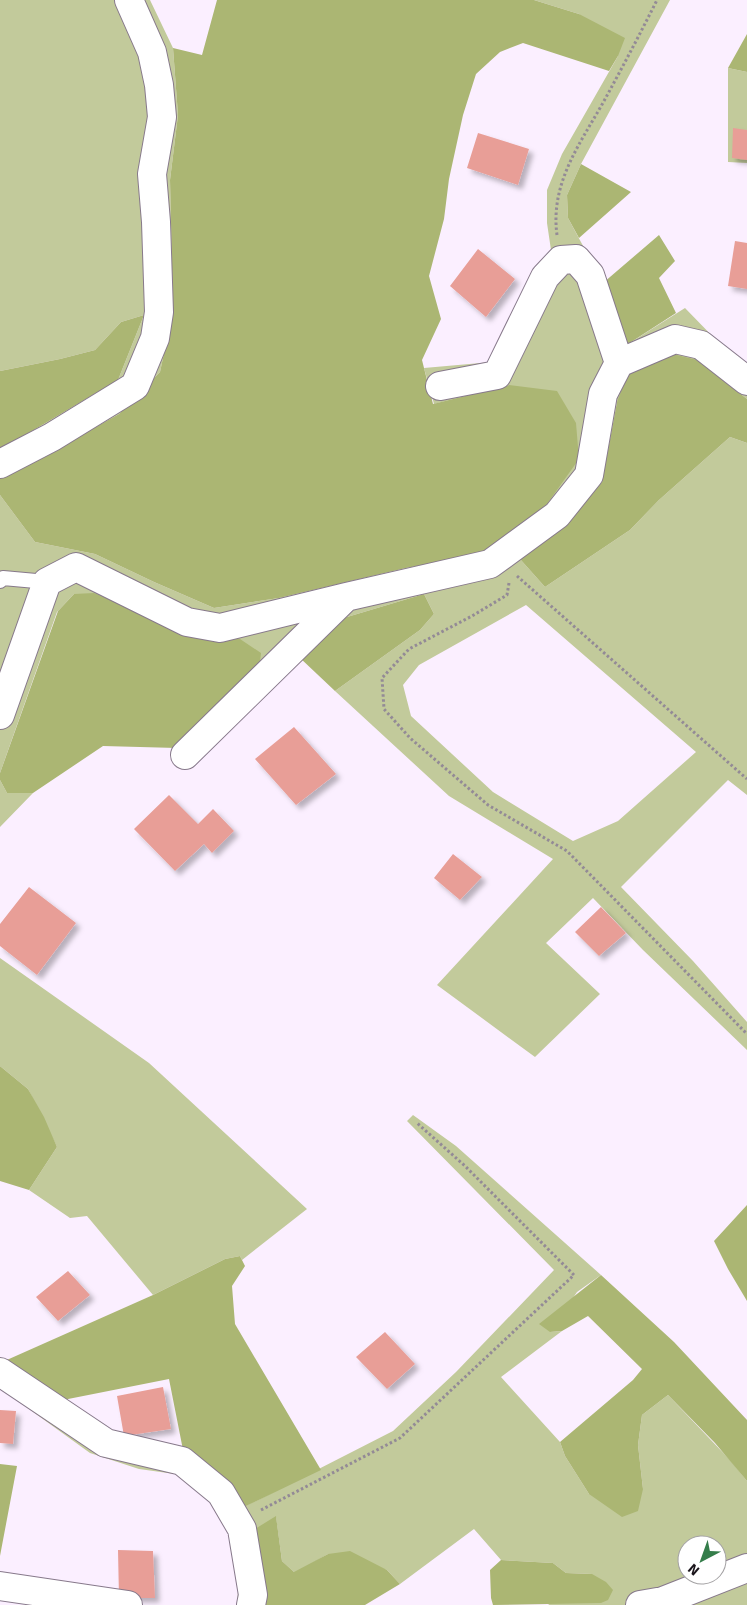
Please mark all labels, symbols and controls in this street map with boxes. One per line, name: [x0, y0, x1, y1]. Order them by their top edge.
north arrow: [677, 1535, 727, 1585]
text: N: [685, 1560, 703, 1579]

